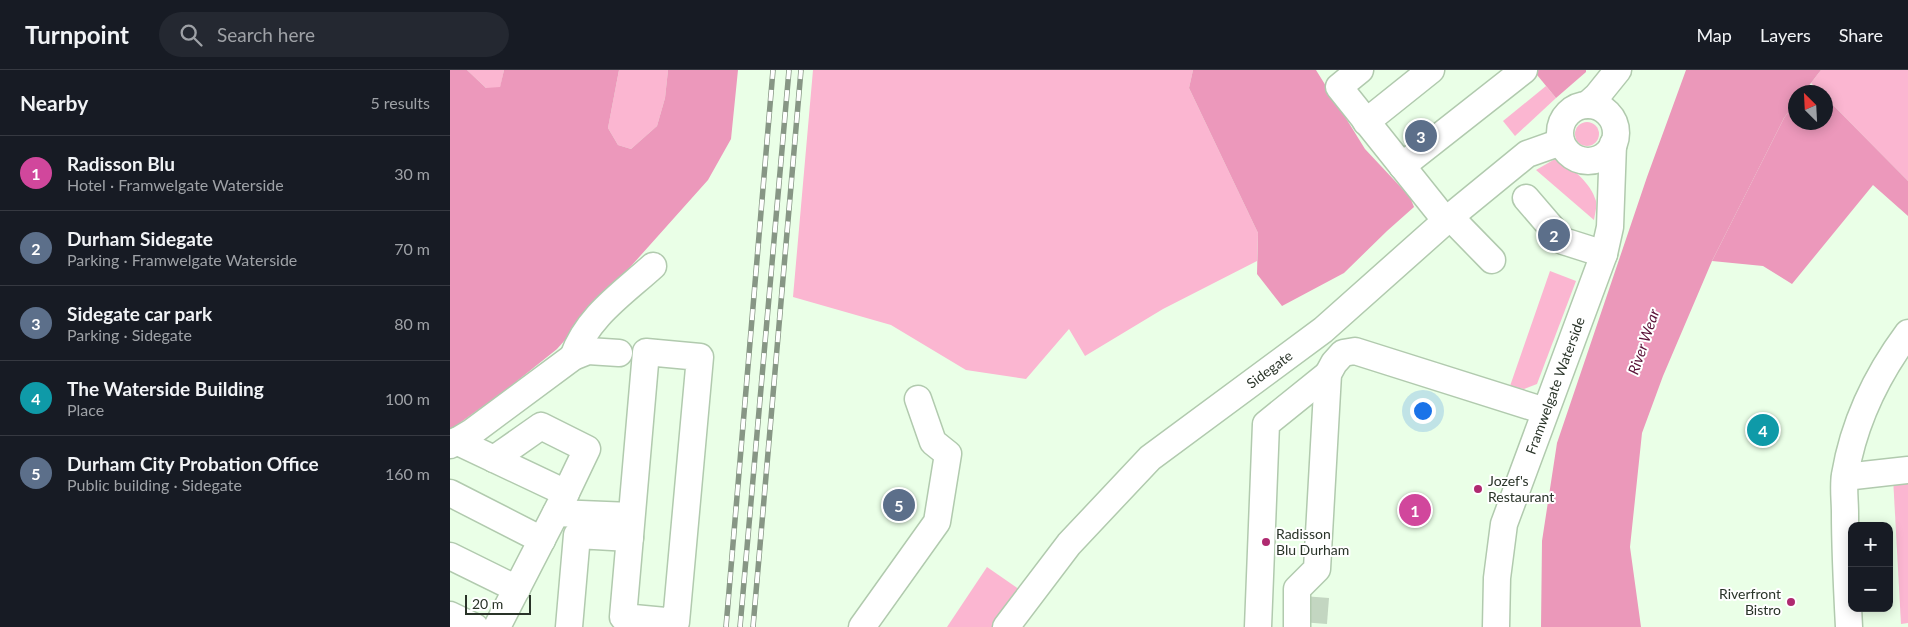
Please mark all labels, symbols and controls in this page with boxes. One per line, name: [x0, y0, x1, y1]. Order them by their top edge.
search box: [159, 12, 509, 57]
text: Turnpoint: [25, 20, 129, 49]
icon: search: [177, 21, 205, 49]
text: Search here: [217, 23, 315, 46]
text: Map: [1696, 24, 1732, 46]
text: Layers: [1760, 24, 1811, 46]
text: Share: [1839, 24, 1883, 46]
north arrow: [1788, 85, 1833, 130]
text: Nearby: [20, 90, 88, 115]
text: 5 results: [370, 93, 430, 112]
pin: 3: [1405, 117, 1437, 155]
text: Radisson Blu: [67, 152, 175, 175]
text: 1: [31, 164, 41, 183]
text: 30 m: [394, 164, 430, 183]
text: Hotel · Framwelgate Waterside: [67, 175, 284, 194]
pin: 2: [1538, 216, 1570, 254]
text: Durham Sidegate: [67, 227, 213, 250]
text: 2: [31, 239, 41, 258]
text: 70 m: [394, 239, 430, 258]
text: Parking · Framwelgate Waterside: [67, 250, 297, 269]
text: Sidegate car park: [67, 302, 212, 325]
water label: River Wear: [1623, 306, 1663, 377]
text: 3: [31, 314, 41, 333]
text: 80 m: [394, 314, 430, 333]
street label: Framwelgate Waterside: [1522, 314, 1588, 456]
text: Parking · Sidegate: [67, 325, 192, 344]
street label: Sidegate: [1243, 347, 1295, 392]
text: The Waterside Building: [67, 377, 264, 400]
text: 4: [31, 389, 41, 408]
text: 100 m: [385, 389, 430, 408]
your location: [1410, 398, 1436, 424]
text: Place: [67, 400, 104, 419]
pin: 4: [1747, 411, 1779, 449]
text: Durham City Probation Office: [67, 452, 319, 475]
text: 5: [31, 464, 41, 483]
text: 160 m: [385, 464, 430, 483]
place label: Jozef's Restaurant: [1488, 472, 1554, 505]
text: Public building · Sidegate: [67, 475, 242, 494]
marker: Jozef's Restaurant: [1472, 483, 1484, 495]
pin: 5: [883, 486, 915, 524]
pin: 1: [1399, 491, 1431, 529]
map controls: [1848, 522, 1893, 612]
button: +: [1848, 522, 1893, 567]
place label: Radisson Blu Durham: [1276, 525, 1349, 558]
marker: Radisson Blu Durham: [1260, 536, 1272, 548]
button: −: [1848, 567, 1893, 612]
place label: Riverfront Bistro: [1719, 585, 1781, 618]
scale bar: [465, 592, 531, 615]
text: 20 m: [472, 595, 503, 612]
marker: Riverfront Bistro: [1785, 596, 1797, 608]

